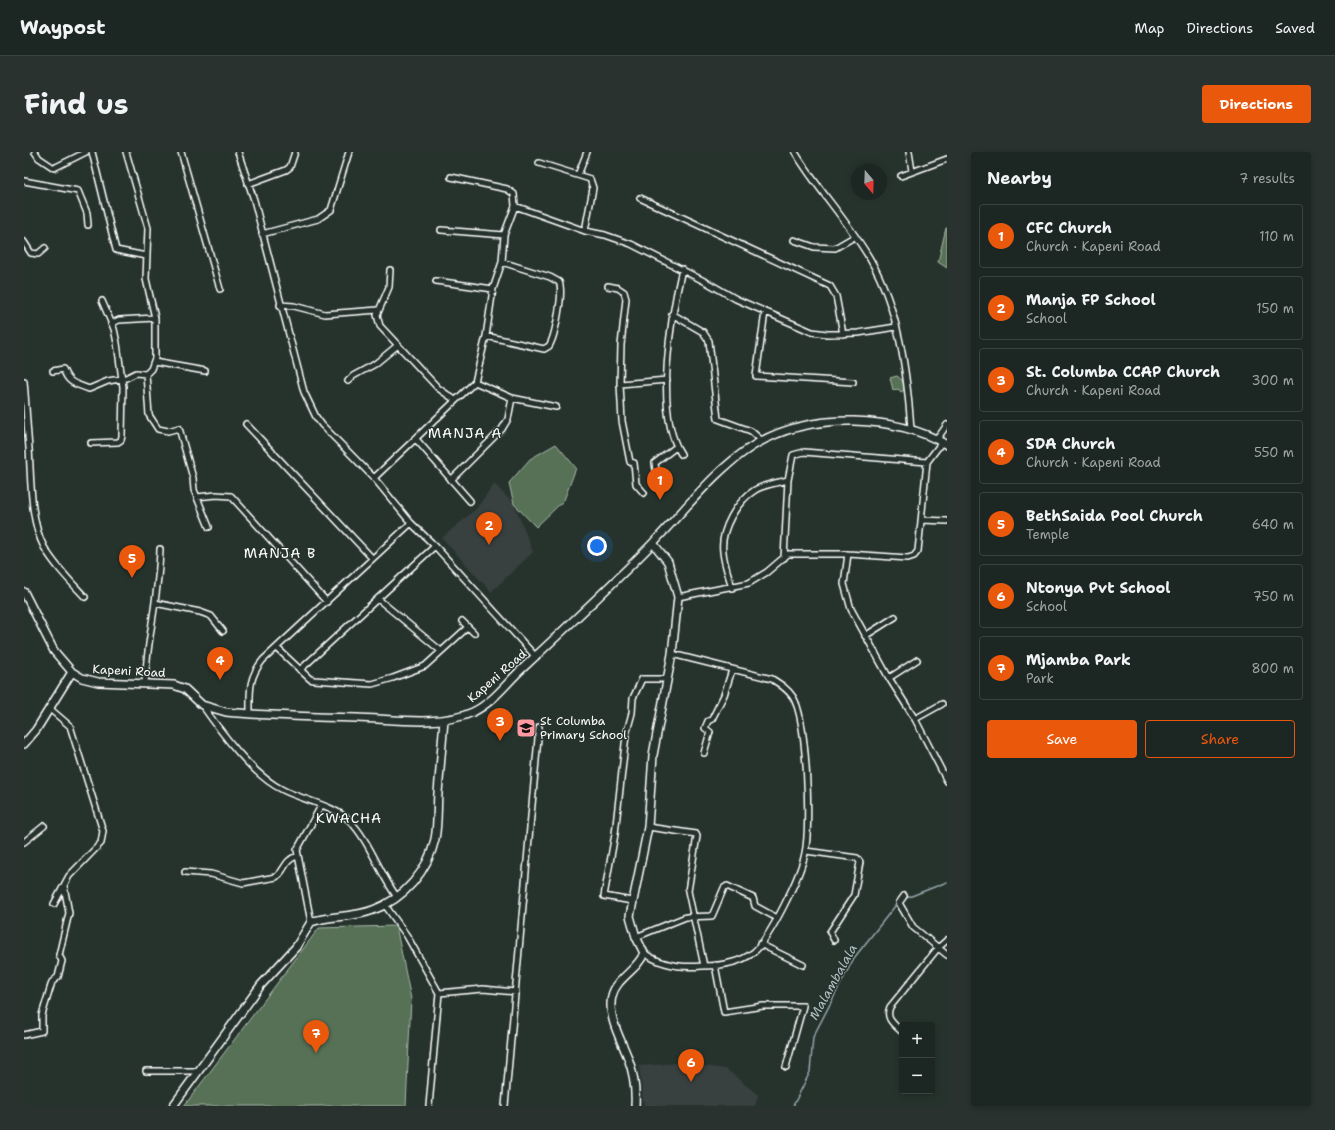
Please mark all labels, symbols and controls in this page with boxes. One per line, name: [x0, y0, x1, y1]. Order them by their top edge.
text: Waypost: [20, 15, 105, 40]
text: Map: [1135, 19, 1165, 37]
text: Directions: [1187, 19, 1253, 37]
text: Saved: [1275, 19, 1315, 37]
text: Find us: [24, 85, 129, 123]
button: Directions: [1202, 85, 1311, 123]
north arrow: [851, 164, 887, 200]
text: Nearby: [987, 167, 1052, 189]
text: 7 results: [1239, 170, 1295, 187]
text: CFC Church: [1026, 218, 1112, 238]
text: 1: [998, 228, 1004, 245]
text: 110 m: [1259, 228, 1294, 245]
text: Church · Kapeni Road: [1026, 238, 1161, 255]
text: Manja FP School: [1026, 290, 1156, 310]
text: 2: [996, 300, 1006, 317]
text: 150 m: [1256, 300, 1294, 317]
text: School: [1026, 310, 1067, 327]
text: St. Columba CCAP Church: [1026, 362, 1220, 382]
text: 3: [996, 372, 1006, 389]
text: 300 m: [1251, 372, 1294, 389]
text: Church · Kapeni Road: [1026, 382, 1161, 399]
district label: MANJA A: [428, 424, 502, 442]
text: SDA Church: [1026, 434, 1115, 454]
text: 4: [996, 444, 1006, 461]
text: 550 m: [1254, 444, 1294, 461]
text: Church · Kapeni Road: [1026, 454, 1161, 471]
pin: 1: [647, 467, 673, 500]
text: BethSaida Pool Church: [1026, 506, 1203, 526]
pin: 2: [476, 512, 502, 545]
text: 5: [997, 516, 1005, 533]
text: 640 m: [1252, 516, 1294, 533]
text: Temple: [1026, 526, 1069, 543]
your location: [587, 536, 607, 556]
district label: MANJA B: [244, 544, 316, 562]
pin: 5: [119, 545, 145, 578]
text: Ntonya Pvt School: [1026, 578, 1171, 598]
text: 6: [996, 588, 1006, 605]
text: 750 m: [1253, 588, 1294, 605]
text: School: [1026, 598, 1067, 615]
street label: Kapeni Road: [464, 646, 530, 706]
pin: 4: [207, 647, 233, 680]
text: Mjamba Park: [1026, 650, 1131, 670]
text: 7: [996, 660, 1006, 677]
text: 800 m: [1251, 660, 1294, 677]
street label: Kapeni Road: [92, 661, 166, 681]
text: Park: [1026, 670, 1054, 687]
pin: 3: [487, 708, 513, 741]
place label: St Columba Primary School: [540, 713, 627, 743]
school or university icon: St Columba Primary School: [515, 717, 537, 739]
button: Save: [987, 720, 1137, 758]
button: Share: [1145, 720, 1295, 758]
district label: KWACHA: [316, 809, 382, 827]
water label: Malambalala: [805, 941, 861, 1023]
pin: 7: [303, 1020, 329, 1053]
map controls: [899, 1022, 935, 1094]
button: +: [899, 1022, 935, 1058]
pin: 6: [678, 1049, 704, 1082]
button: −: [899, 1058, 935, 1094]

